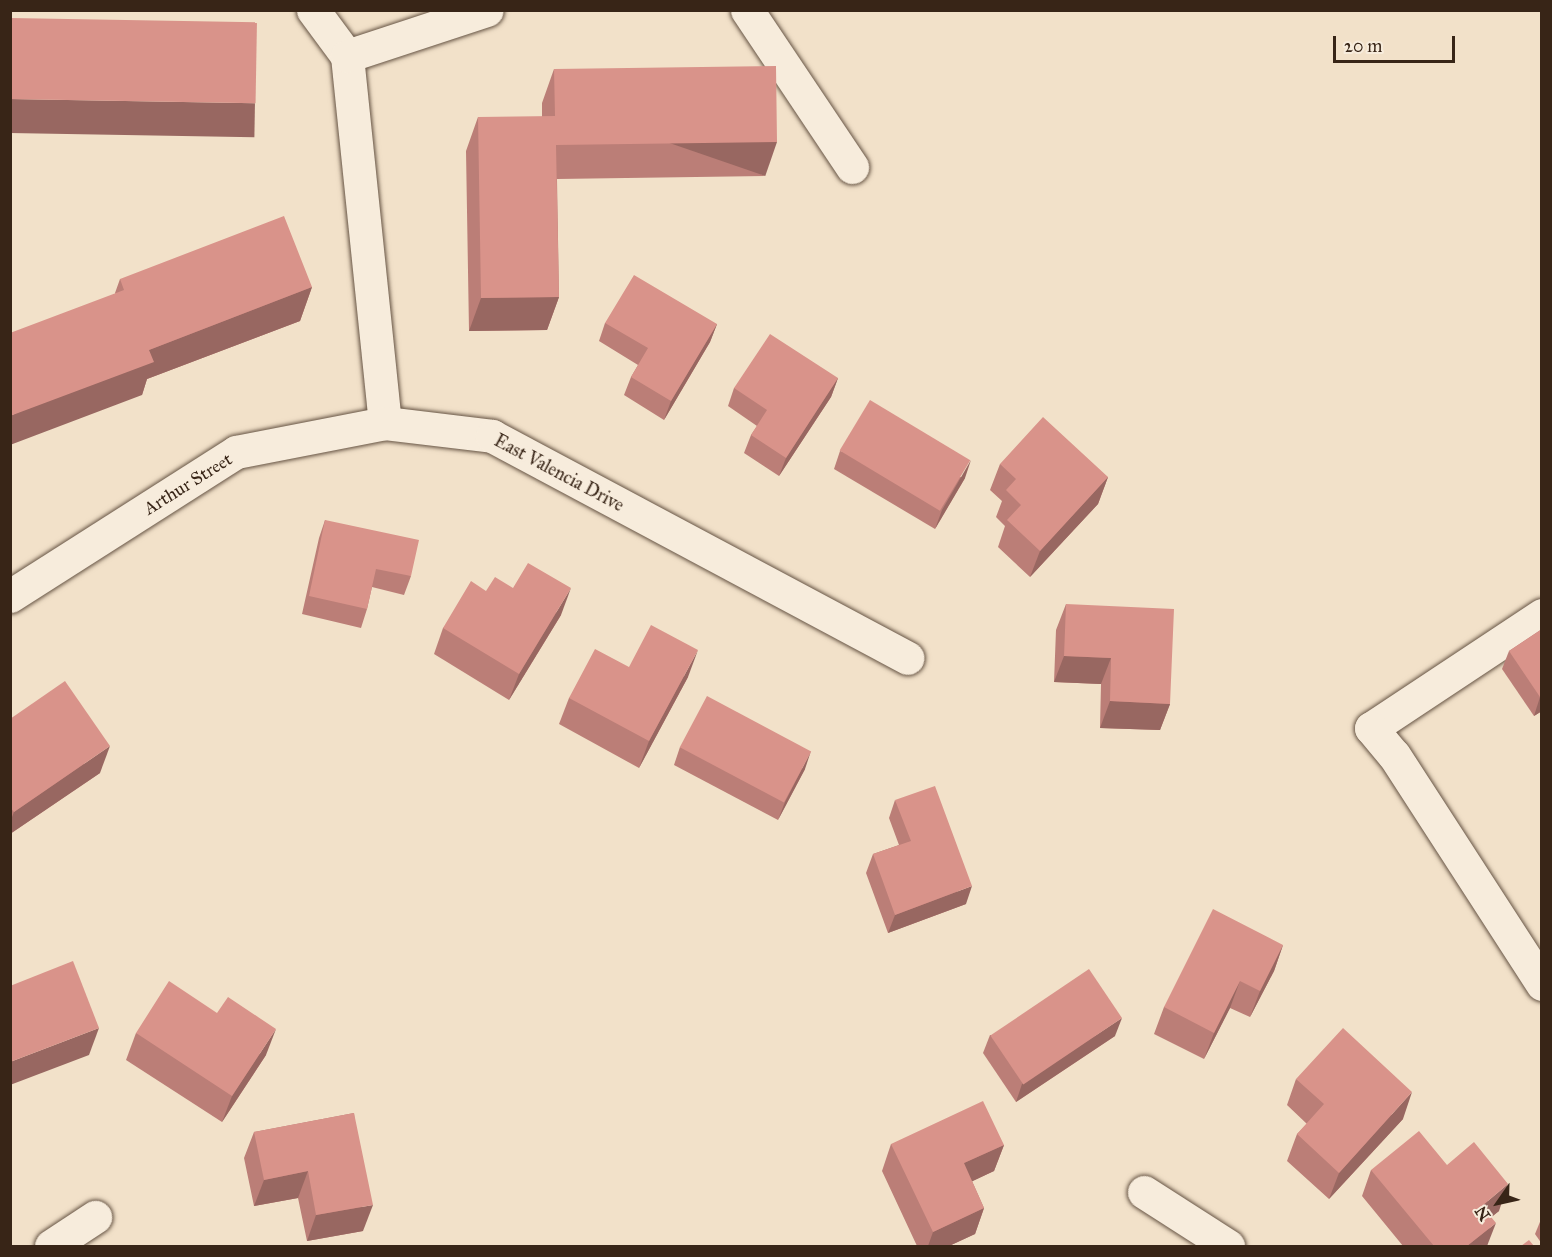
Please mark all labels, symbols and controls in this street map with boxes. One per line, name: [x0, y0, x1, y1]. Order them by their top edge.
scale bar: [1336, 24, 1458, 62]
text: 20 m: [1344, 35, 1382, 57]
street label: East Valencia Drive: [490, 430, 628, 516]
street label: Arthur Street: [140, 448, 236, 520]
north arrow: [1468, 1173, 1528, 1233]
text: N: [1471, 1202, 1494, 1224]

